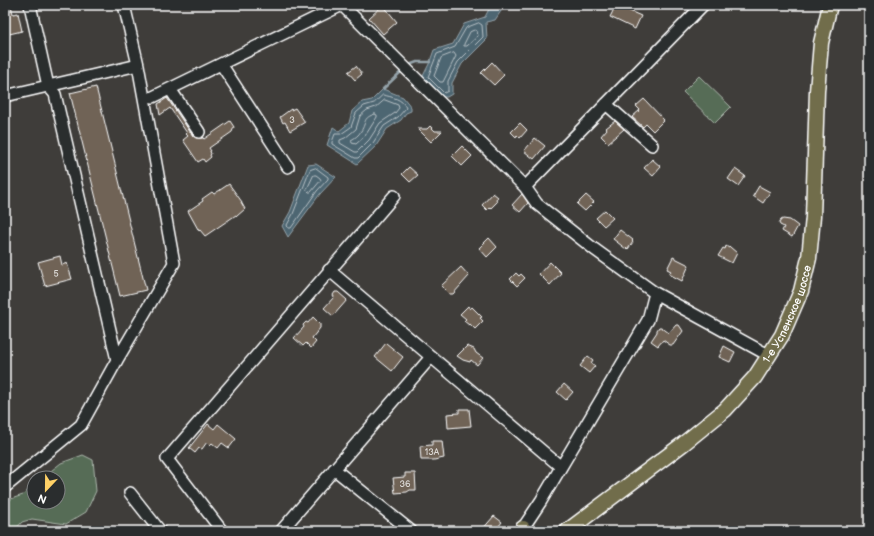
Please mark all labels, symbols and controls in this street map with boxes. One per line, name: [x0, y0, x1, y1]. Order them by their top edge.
house number: 3: [289, 115, 295, 126]
street label: 1-е Успенское шоссе: [760, 264, 814, 365]
house number: 5: [53, 269, 59, 280]
house number: 13А: [425, 447, 440, 458]
north arrow: [26, 470, 66, 510]
house number: 36: [399, 479, 411, 490]
text: N: [36, 491, 49, 506]

